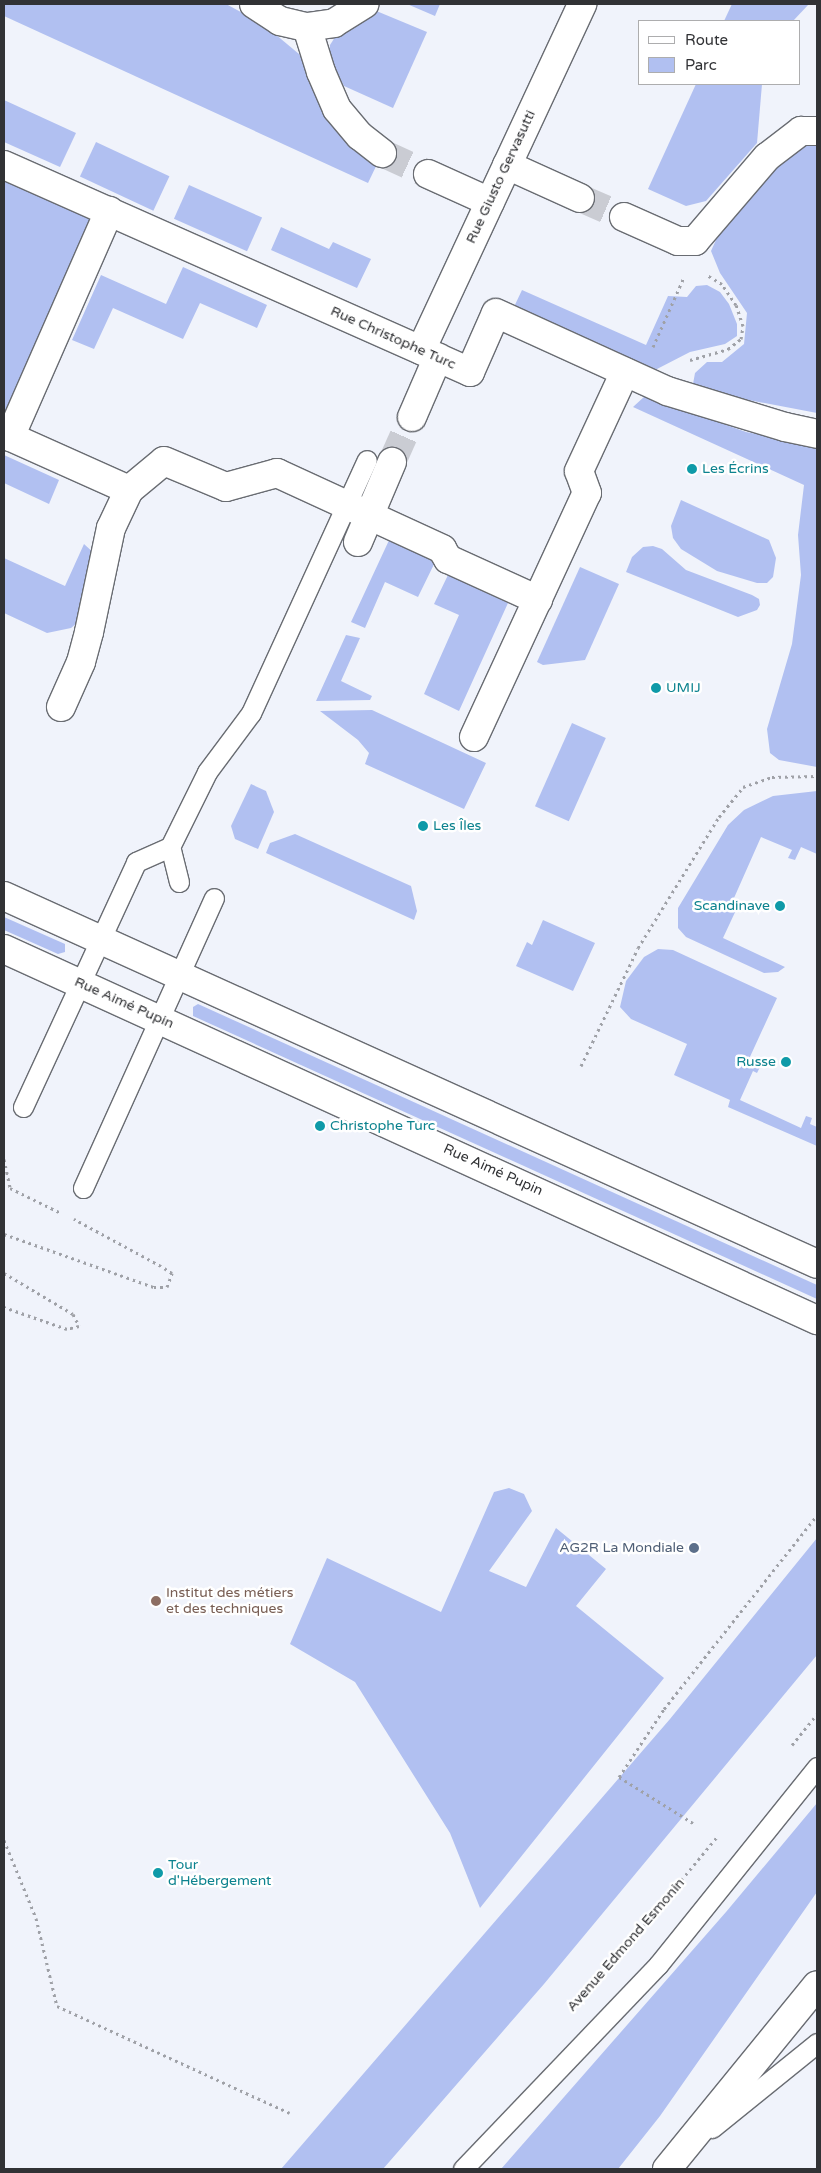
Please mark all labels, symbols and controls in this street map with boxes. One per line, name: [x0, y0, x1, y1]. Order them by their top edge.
legend: [638, 20, 801, 85]
text: Route: [685, 31, 728, 49]
text: Parc: [685, 56, 717, 74]
street label: Rue Giusto Gervasutti: [463, 108, 539, 246]
street label: Rue Christophe Turc: [328, 303, 458, 373]
place label: Les Écrins: [702, 461, 769, 477]
marker: Les Écrins: [686, 463, 698, 475]
place label: UMIJ: [666, 680, 701, 696]
marker: UMIJ: [650, 682, 662, 694]
place label: Les Îles: [433, 818, 481, 834]
marker: Les Îles: [417, 820, 429, 832]
place label: Scandinave: [694, 898, 770, 914]
marker: Scandinave: [774, 900, 786, 912]
street label: Rue Aimé Pupin: [72, 974, 176, 1032]
place label: Russe: [736, 1054, 776, 1070]
marker: Russe: [780, 1056, 792, 1068]
place label: Christophe Turc: [330, 1118, 435, 1134]
marker: Christophe Turc: [314, 1120, 326, 1132]
street label: Rue Aimé Pupin: [441, 1141, 545, 1199]
place label: AG2R La Mondiale: [559, 1540, 684, 1556]
marker: AG2R La Mondiale: [688, 1542, 700, 1554]
place label: Institut des métiers et des techniques: [166, 1585, 293, 1618]
marker: Institut des métiers et des techniques: [150, 1595, 162, 1607]
place label: Tour d'Hébergement: [168, 1857, 271, 1890]
marker: Tour d'Hébergement: [152, 1867, 164, 1879]
street label: Avenue Edmond Esmonin: [564, 1875, 688, 2015]

